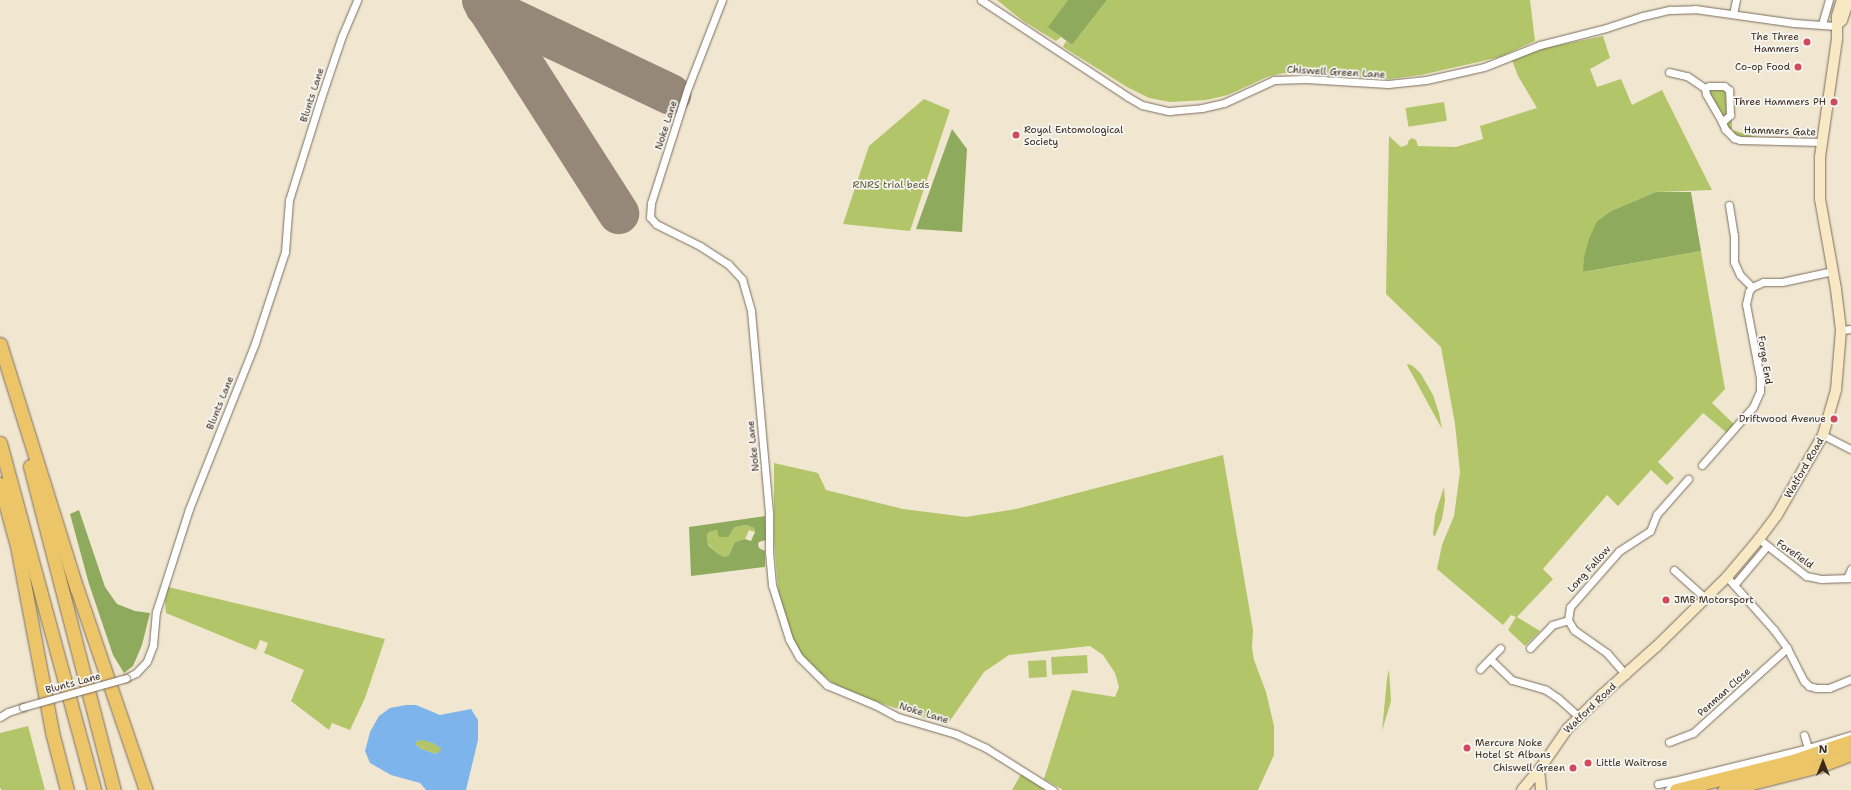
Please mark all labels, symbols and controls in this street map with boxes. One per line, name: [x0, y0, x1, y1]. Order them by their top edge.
place label: The Three Hammers: [1751, 30, 1799, 54]
marker: The Three Hammers: [1802, 37, 1812, 47]
place label: Co-op Food: [1735, 61, 1790, 73]
marker: Co-op Food: [1793, 62, 1803, 72]
street label: Chiswell Green Lane: [1286, 63, 1386, 81]
street label: Blunts Lane: [298, 66, 326, 124]
place label: Three Hammers PH: [1734, 96, 1826, 108]
marker: Three Hammers PH: [1829, 97, 1839, 107]
street label: Noke Lane: [652, 99, 680, 151]
place label: Royal Entomological Society: [1024, 123, 1123, 146]
street label: Hammers Gate: [1744, 124, 1816, 138]
marker: Royal Entomological Society: [1011, 130, 1021, 140]
park label: RNRS trial beds: [852, 179, 930, 191]
street label: Forge End: [1755, 335, 1775, 385]
street label: Blunts Lane: [204, 374, 236, 432]
place label: Driftwood Avenue: [1739, 413, 1826, 425]
marker: Driftwood Avenue: [1829, 414, 1839, 424]
street label: Noke Lane: [744, 420, 762, 472]
street label: Watford Road: [1782, 436, 1826, 500]
street label: Forefield: [1774, 537, 1816, 571]
street label: Long Fallow: [1565, 543, 1613, 595]
place label: JMB Motorsport: [1674, 594, 1754, 606]
marker: JMB Motorsport: [1661, 595, 1671, 605]
street label: Penman Close: [1695, 665, 1753, 719]
street label: Blunts Lane: [44, 670, 102, 696]
street label: Watford Road: [1561, 680, 1619, 736]
street label: Noke Lane: [898, 700, 950, 726]
place label: Mercure Noke Hotel St Albans: [1475, 736, 1551, 760]
north arrow: [1803, 742, 1843, 782]
text: N: [1819, 742, 1827, 757]
marker: Mercure Noke Hotel St Albans: [1462, 743, 1472, 753]
place label: Little Waitrose: [1596, 757, 1667, 769]
marker: Little Waitrose: [1583, 758, 1593, 768]
place label: Chiswell Green: [1493, 762, 1565, 774]
marker: Chiswell Green: [1568, 763, 1578, 773]

